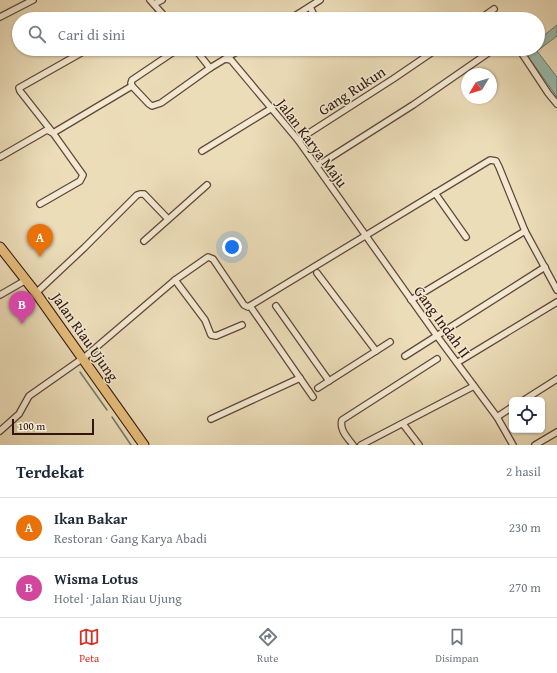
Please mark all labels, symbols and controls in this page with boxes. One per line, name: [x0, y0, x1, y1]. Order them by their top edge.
search box: [12, 12, 545, 56]
icon: search: [26, 23, 48, 45]
text: Cari di sini: [58, 24, 125, 45]
street label: Gang Rukun: [314, 61, 390, 120]
north arrow: [461, 68, 497, 104]
street label: Jalan Karya Maju: [271, 92, 353, 192]
pin: A: [27, 224, 53, 257]
your location: [222, 237, 242, 257]
street label: Gang Indah II: [409, 281, 476, 362]
street label: Jalan Riau Ujung: [46, 286, 124, 386]
pin: B: [9, 291, 35, 324]
map controls: [509, 397, 545, 433]
button: locate: [509, 397, 545, 433]
scale bar: [12, 417, 94, 436]
text: 100 m: [18, 418, 45, 434]
text: Terdekat: [16, 459, 84, 484]
text: 2 hasil: [506, 462, 541, 481]
text: Ikan Bakar: [54, 508, 128, 529]
text: A: [25, 518, 33, 537]
text: 230 m: [509, 518, 541, 537]
text: Restoran · Gang Karya Abadi: [54, 529, 207, 548]
text: Wisma Lotus: [54, 568, 138, 589]
text: B: [25, 578, 33, 597]
text: 270 m: [509, 578, 541, 597]
text: Hotel · Jalan Riau Ujung: [54, 589, 182, 608]
tab: Peta: [78, 626, 100, 666]
tab: Rute: [257, 626, 279, 666]
tab: Disimpan: [435, 626, 479, 666]

